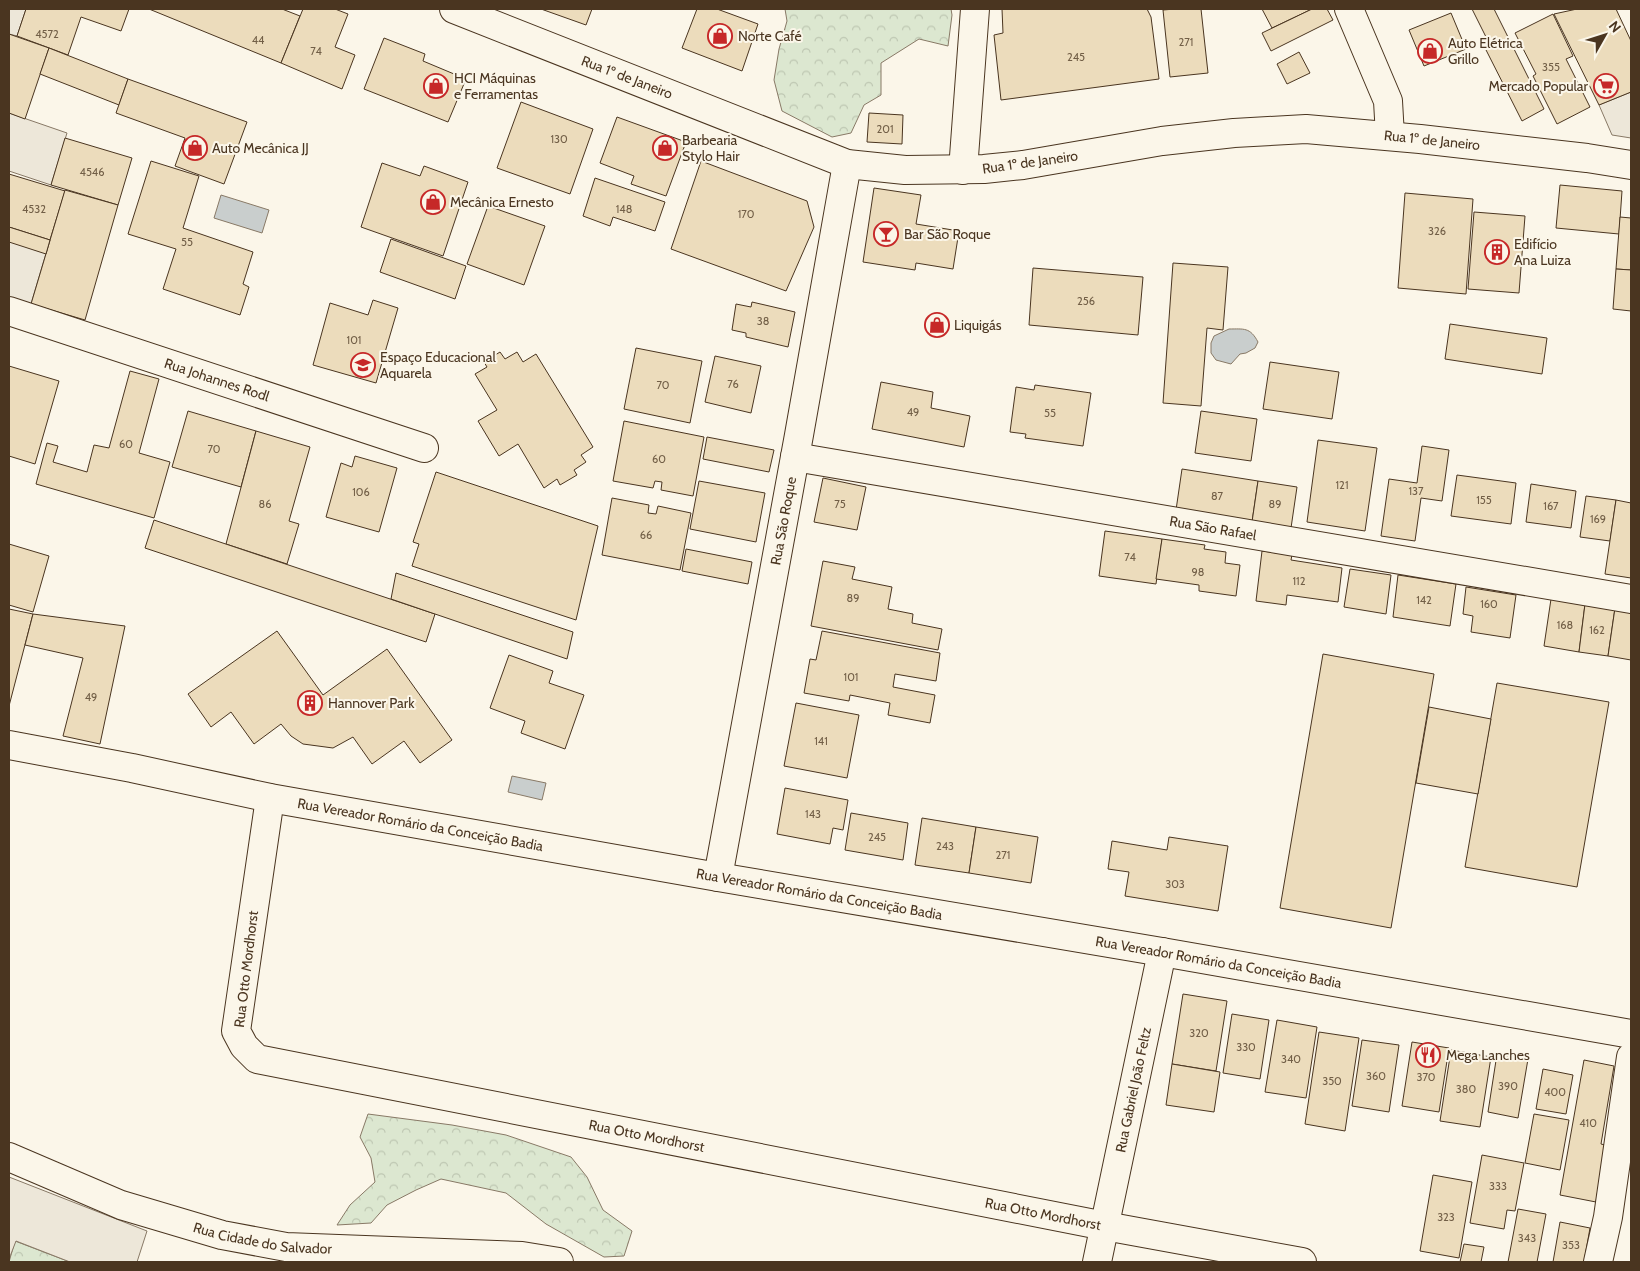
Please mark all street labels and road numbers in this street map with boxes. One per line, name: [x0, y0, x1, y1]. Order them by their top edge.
street label: Rua 1º de Janeiro: [579, 51, 676, 103]
street label: Rua 1º de Janeiro: [1383, 126, 1481, 154]
street label: Rua 1º de Janeiro: [981, 146, 1079, 178]
street label: Rua Johannes Rodl: [162, 354, 273, 406]
street label: Rua São Roque: [766, 475, 800, 567]
street label: Rua São Rafael: [1168, 512, 1259, 544]
street label: Rua Vereador Romário da Conceição Badia: [296, 794, 545, 855]
street label: Rua Vereador Romário da Conceição Badia: [695, 864, 944, 924]
street label: Rua Otto Mordhorst: [230, 909, 262, 1028]
street label: Rua Vereador Romário da Conceição Badia: [1094, 932, 1343, 992]
street label: Rua Gabriel João Feltz: [1111, 1025, 1155, 1154]
street label: Rua Otto Mordhorst: [587, 1116, 706, 1156]
street label: Rua Otto Mordhorst: [984, 1194, 1103, 1234]
street label: Rua Cidade do Salvador: [191, 1218, 333, 1258]

